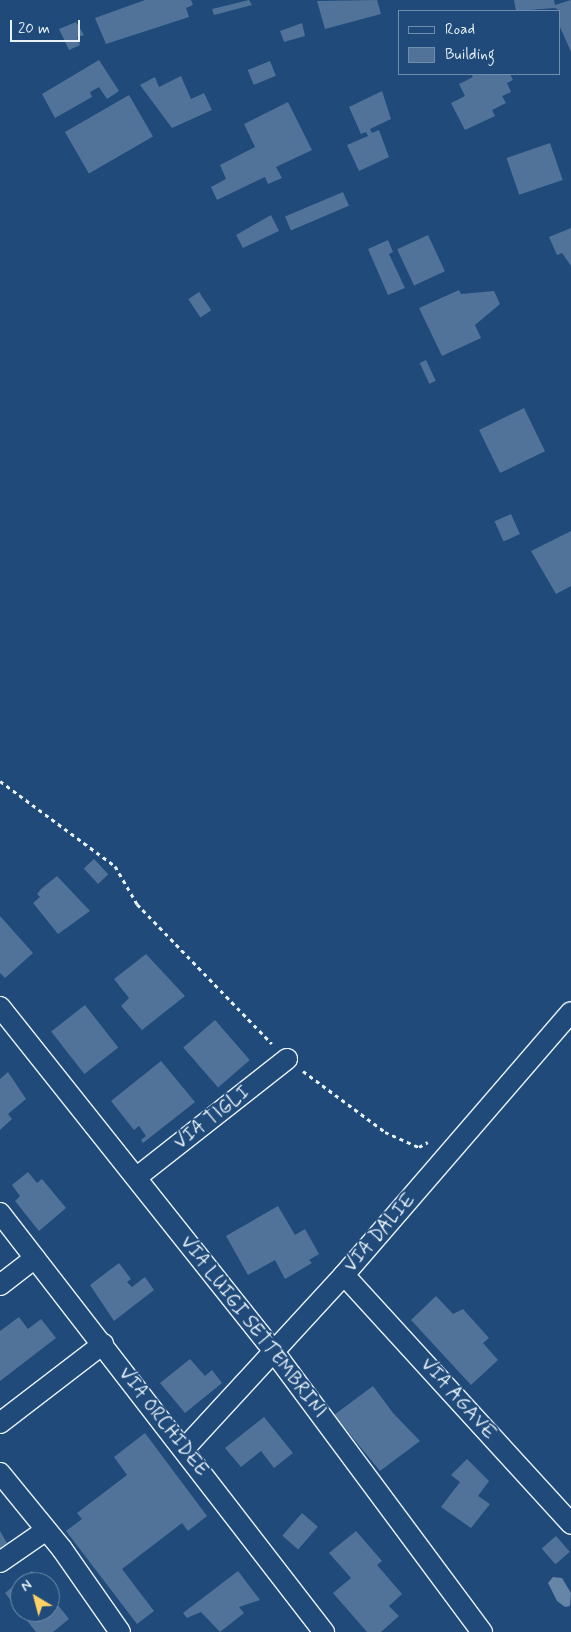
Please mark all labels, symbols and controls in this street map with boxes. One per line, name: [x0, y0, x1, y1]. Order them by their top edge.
scale bar: [12, 10, 82, 42]
legend: [398, 10, 561, 75]
text: 20 m: [18, 19, 50, 39]
text: Road: [445, 20, 475, 40]
text: Building: [445, 45, 495, 65]
street label: VIA TIGLI: [168, 1080, 256, 1156]
street label: VIA DALIE: [340, 1189, 420, 1277]
street label: VIA LUIGI SETTEMBRINI: [174, 1230, 332, 1424]
street label: VIA AGAVE: [416, 1355, 500, 1443]
street label: VIA ORCHIDEE: [113, 1363, 213, 1481]
north arrow: [10, 1572, 60, 1622]
text: N: [17, 1576, 36, 1596]

